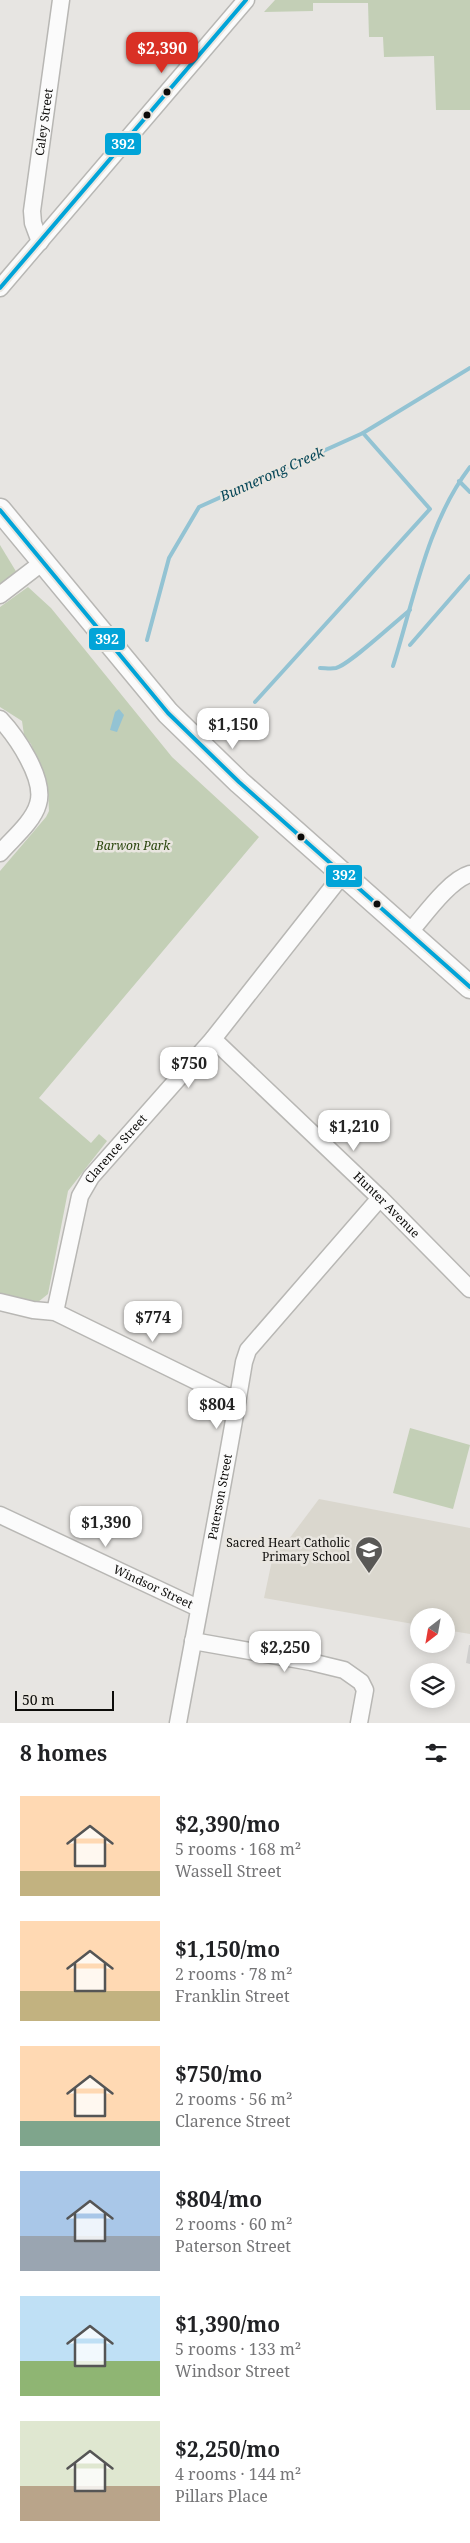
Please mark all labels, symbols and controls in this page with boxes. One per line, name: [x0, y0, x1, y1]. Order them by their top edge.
pin: $2,390: [121, 32, 203, 74]
text: $2,390: [137, 37, 187, 59]
street label: Caley Street: [31, 87, 57, 157]
unlabelled marker: [162, 87, 172, 97]
unlabelled marker: [142, 110, 152, 120]
line badge: 392: [104, 132, 142, 156]
text: 392: [111, 134, 135, 153]
water label: Bunnerong Creek: [216, 442, 328, 505]
line badge: 392: [88, 627, 126, 651]
text: 392: [95, 629, 119, 648]
pin: $1,150: [192, 708, 274, 750]
text: $1,150: [208, 713, 258, 735]
unlabelled marker: [296, 832, 306, 842]
park label: Barwon Park: [95, 837, 171, 854]
line badge: 392: [325, 864, 363, 888]
text: 392: [332, 865, 356, 884]
unlabelled marker: [372, 899, 382, 909]
pin: $750: [159, 1046, 219, 1089]
text: $750: [171, 1052, 207, 1074]
pin: $1,210: [313, 1110, 395, 1152]
street label: Clarence Street: [80, 1111, 150, 1186]
text: $1,210: [329, 1115, 379, 1137]
street label: Hunter Avenue: [350, 1168, 424, 1241]
pin: $774: [123, 1300, 183, 1343]
text: $774: [135, 1306, 171, 1328]
pin: $804: [187, 1388, 247, 1430]
text: $804: [199, 1393, 235, 1415]
street label: Paterson Street: [203, 1453, 236, 1541]
pin: $1,390: [65, 1506, 147, 1548]
text: $1,390: [81, 1511, 131, 1533]
place label: Sacred Heart Catholic Primary School: [226, 1534, 350, 1565]
school or university icon: Sacred Heart Catholic Primary School: [354, 1535, 384, 1574]
street label: Windsor Street: [111, 1560, 196, 1612]
north arrow: [410, 1608, 455, 1652]
map controls: [410, 1608, 455, 1708]
pin: $2,250: [244, 1630, 326, 1673]
text: $2,250: [260, 1636, 310, 1658]
button: layers: [410, 1663, 455, 1708]
scale bar: [15, 1688, 114, 1711]
text: 50 m: [22, 1690, 55, 1709]
text: 8 homes: [20, 1739, 107, 1767]
icon: filters: [422, 1739, 450, 1767]
text: $2,390/mo: [175, 1810, 280, 1838]
icon: home: [60, 1816, 120, 1876]
text: 5 rooms · 168 m²: [175, 1838, 301, 1860]
text: Wassell Street: [175, 1860, 281, 1882]
text: $1,150/mo: [175, 1935, 280, 1963]
icon: home: [60, 1941, 120, 2001]
text: 2 rooms · 78 m²: [175, 1963, 292, 1985]
text: Franklin Street: [175, 1985, 290, 2007]
text: $750/mo: [175, 2060, 262, 2088]
icon: home: [60, 2066, 120, 2126]
text: 2 rooms · 56 m²: [175, 2088, 292, 2110]
text: Clarence Street: [175, 2110, 290, 2132]
text: $804/mo: [175, 2185, 262, 2213]
icon: home: [60, 2191, 120, 2251]
text: 2 rooms · 60 m²: [175, 2213, 292, 2235]
text: Paterson Street: [175, 2235, 291, 2257]
text: $1,390/mo: [175, 2310, 280, 2338]
icon: home: [60, 2316, 120, 2376]
text: 5 rooms · 133 m²: [175, 2338, 301, 2360]
text: Windsor Street: [175, 2360, 290, 2382]
text: $2,250/mo: [175, 2435, 280, 2463]
icon: home: [60, 2441, 120, 2501]
text: 4 rooms · 144 m²: [175, 2463, 301, 2485]
text: Pillars Place: [175, 2485, 268, 2507]

